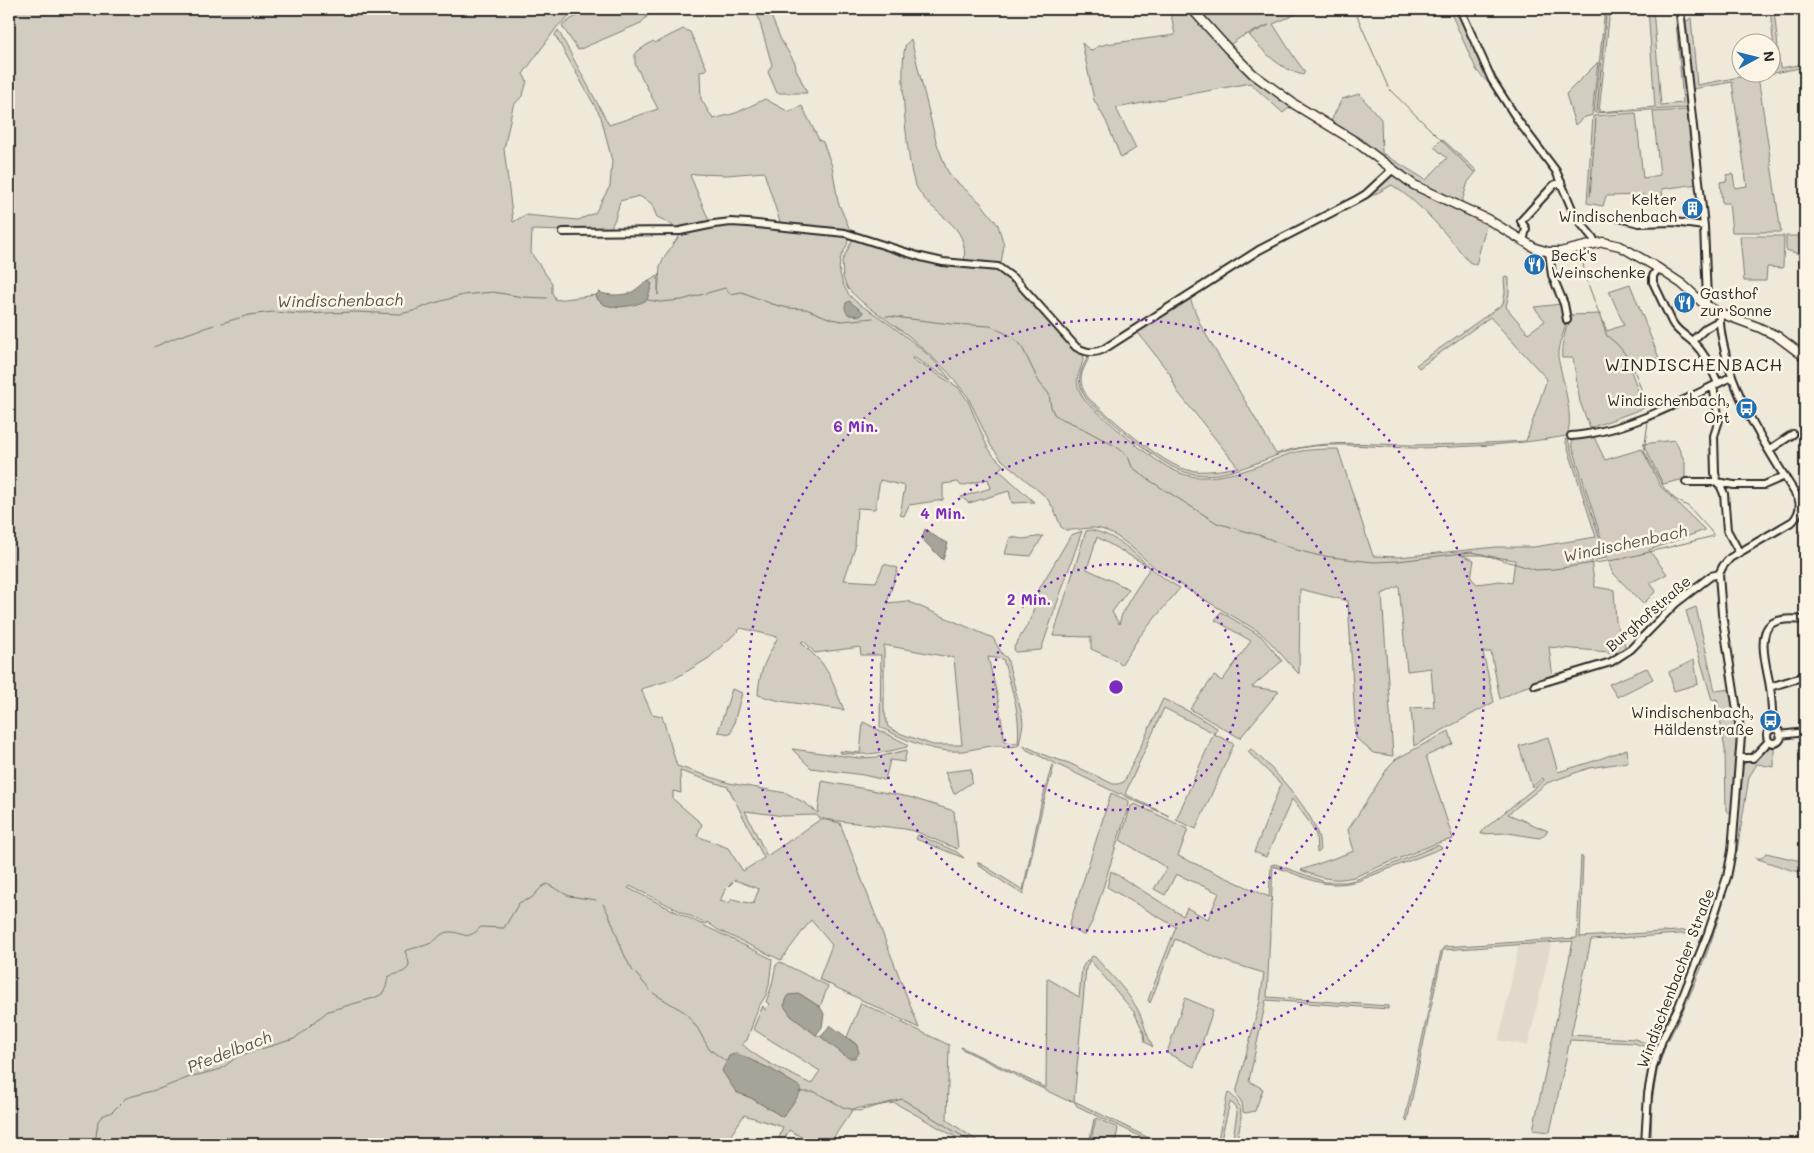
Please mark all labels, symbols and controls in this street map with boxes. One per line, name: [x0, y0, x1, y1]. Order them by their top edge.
north arrow: [1732, 32, 1782, 82]
text: N: [1759, 50, 1779, 63]
place label: Kelter Windischenbach: [1558, 189, 1677, 226]
building icon: Kelter Windischenbach: [1681, 196, 1705, 220]
place label: Beck's Weinschenke: [1551, 245, 1646, 282]
restaurant icon: Beck's Weinschenke: [1523, 252, 1547, 276]
place label: Gasthof zur Sonne: [1700, 283, 1772, 320]
water label: Windischenbach: [277, 288, 403, 312]
restaurant icon: Gasthof zur Sonne: [1672, 290, 1696, 314]
district label: WINDISCHENBACH: [1605, 352, 1783, 376]
place label: Windischenbach, Ort: [1607, 390, 1730, 427]
bus stop icon: Windischenbach, Ort: [1734, 397, 1758, 421]
text: 6 Min.: [834, 416, 878, 436]
text: 4 Min.: [920, 503, 966, 523]
water label: Windischenbach: [1561, 520, 1689, 566]
street label: Burghofstraße: [1601, 571, 1695, 655]
text: 2 Min.: [1007, 589, 1051, 609]
centre of rings: [1107, 678, 1125, 696]
place label: Windischenbach, Häldenstraße: [1631, 702, 1754, 739]
bus stop icon: Windischenbach, Häldenstraße: [1758, 709, 1782, 733]
street label: Windischenbacher Straße: [1631, 885, 1719, 1071]
water label: Pfedelbach: [184, 1025, 274, 1077]

